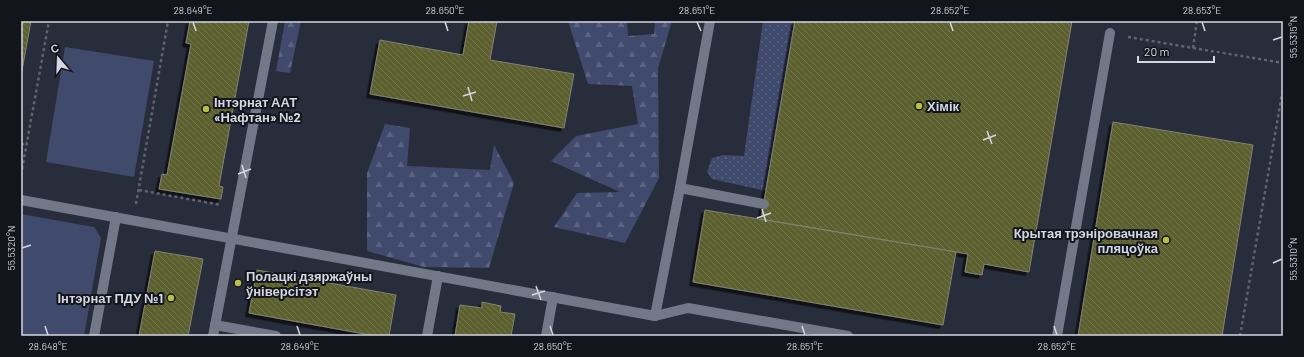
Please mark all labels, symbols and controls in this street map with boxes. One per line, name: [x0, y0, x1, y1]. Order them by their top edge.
text: 28.649°E: [173, 4, 213, 16]
text: 28.650°E: [425, 4, 465, 16]
text: 28.651°E: [679, 4, 715, 16]
text: 28.652°E: [931, 4, 969, 16]
text: 28.653°E: [1183, 4, 1221, 16]
text: 55.5315°N: [1287, 16, 1299, 58]
north arrow: [38, 38, 78, 78]
scale bar: [1138, 38, 1214, 64]
text: С: [49, 41, 61, 56]
text: 20 m: [1144, 44, 1170, 58]
place label: Інтэрнат ААТ «Нафтан» №2: [214, 94, 301, 125]
place label: Хімік: [927, 98, 960, 114]
marker: Хімік: [914, 101, 924, 111]
marker: Інтэрнат ААТ «Нафтан» №2: [201, 104, 211, 114]
place label: Крытая трэніровачная пляцоўка: [1014, 225, 1159, 256]
text: 55.5320°N: [5, 226, 17, 270]
marker: Крытая трэніровачная пляцоўка: [1161, 235, 1171, 245]
text: 55.5310°N: [1287, 238, 1299, 281]
place label: Полацкі дзяржаўны ўніверсітэт: [246, 268, 372, 299]
marker: Полацкі дзяржаўны ўніверсітэт: [233, 278, 243, 288]
place label: Інтэрнат ПДУ №1: [57, 290, 163, 306]
marker: Інтэрнат ПДУ №1: [166, 293, 176, 303]
text: 28.648°E: [28, 340, 68, 352]
text: 28.649°E: [280, 340, 320, 352]
text: 28.650°E: [533, 340, 573, 352]
text: 28.651°E: [787, 340, 823, 352]
text: 28.652°E: [1038, 340, 1076, 352]

